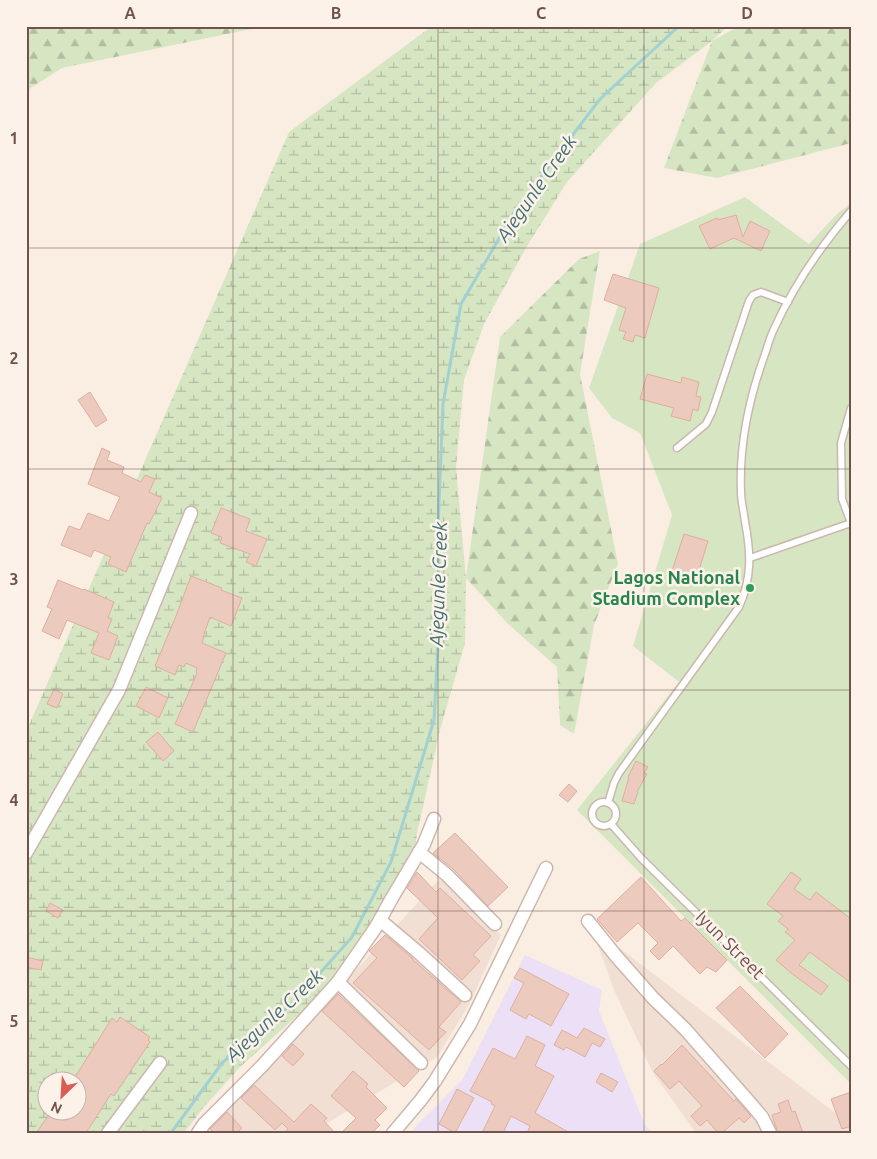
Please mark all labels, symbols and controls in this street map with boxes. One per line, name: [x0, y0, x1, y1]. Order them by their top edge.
text: A: [124, 4, 136, 22]
text: B: [331, 4, 341, 22]
text: C: [536, 4, 546, 22]
text: D: [741, 4, 753, 22]
text: 1: [9, 129, 19, 147]
water label: Ajegunle Creek: [491, 130, 581, 246]
text: 2: [9, 349, 19, 367]
water label: Ajegunle Creek: [425, 521, 451, 648]
place label: Lagos National Stadium Complex: [592, 567, 741, 608]
text: 3: [9, 570, 19, 588]
marker: Lagos National Stadium Complex: [744, 582, 756, 594]
text: 4: [9, 791, 19, 809]
street label: Iyun Street: [692, 906, 769, 983]
water label: Ajegunle Creek: [220, 964, 327, 1066]
text: 5: [9, 1012, 19, 1030]
north arrow: [38, 1072, 88, 1122]
text: N: [48, 1098, 65, 1117]

